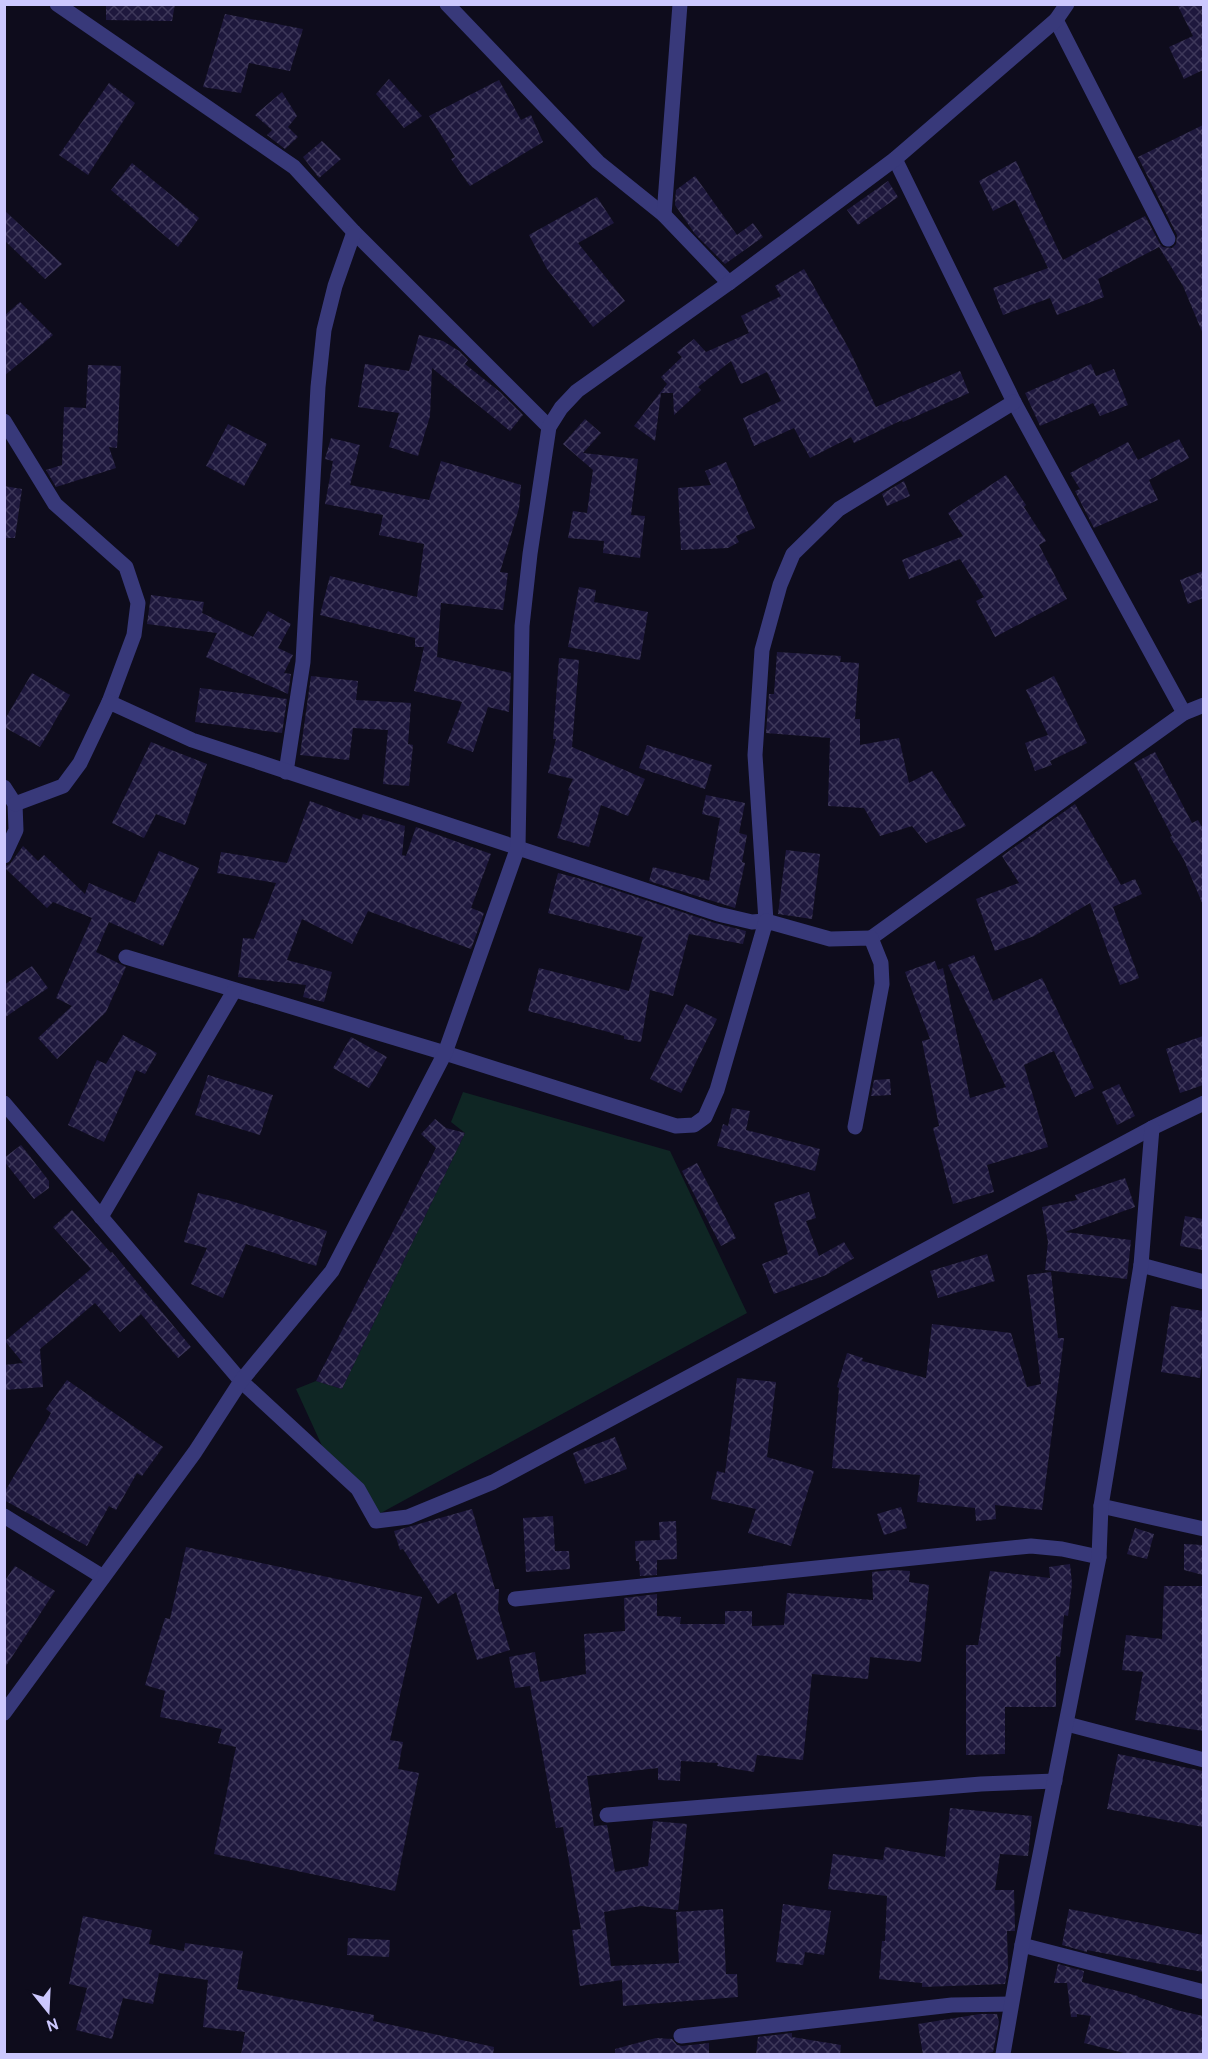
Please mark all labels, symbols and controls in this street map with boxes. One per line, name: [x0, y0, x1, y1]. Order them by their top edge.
north arrow: [18, 1981, 78, 2041]
text: N: [43, 2012, 61, 2035]

